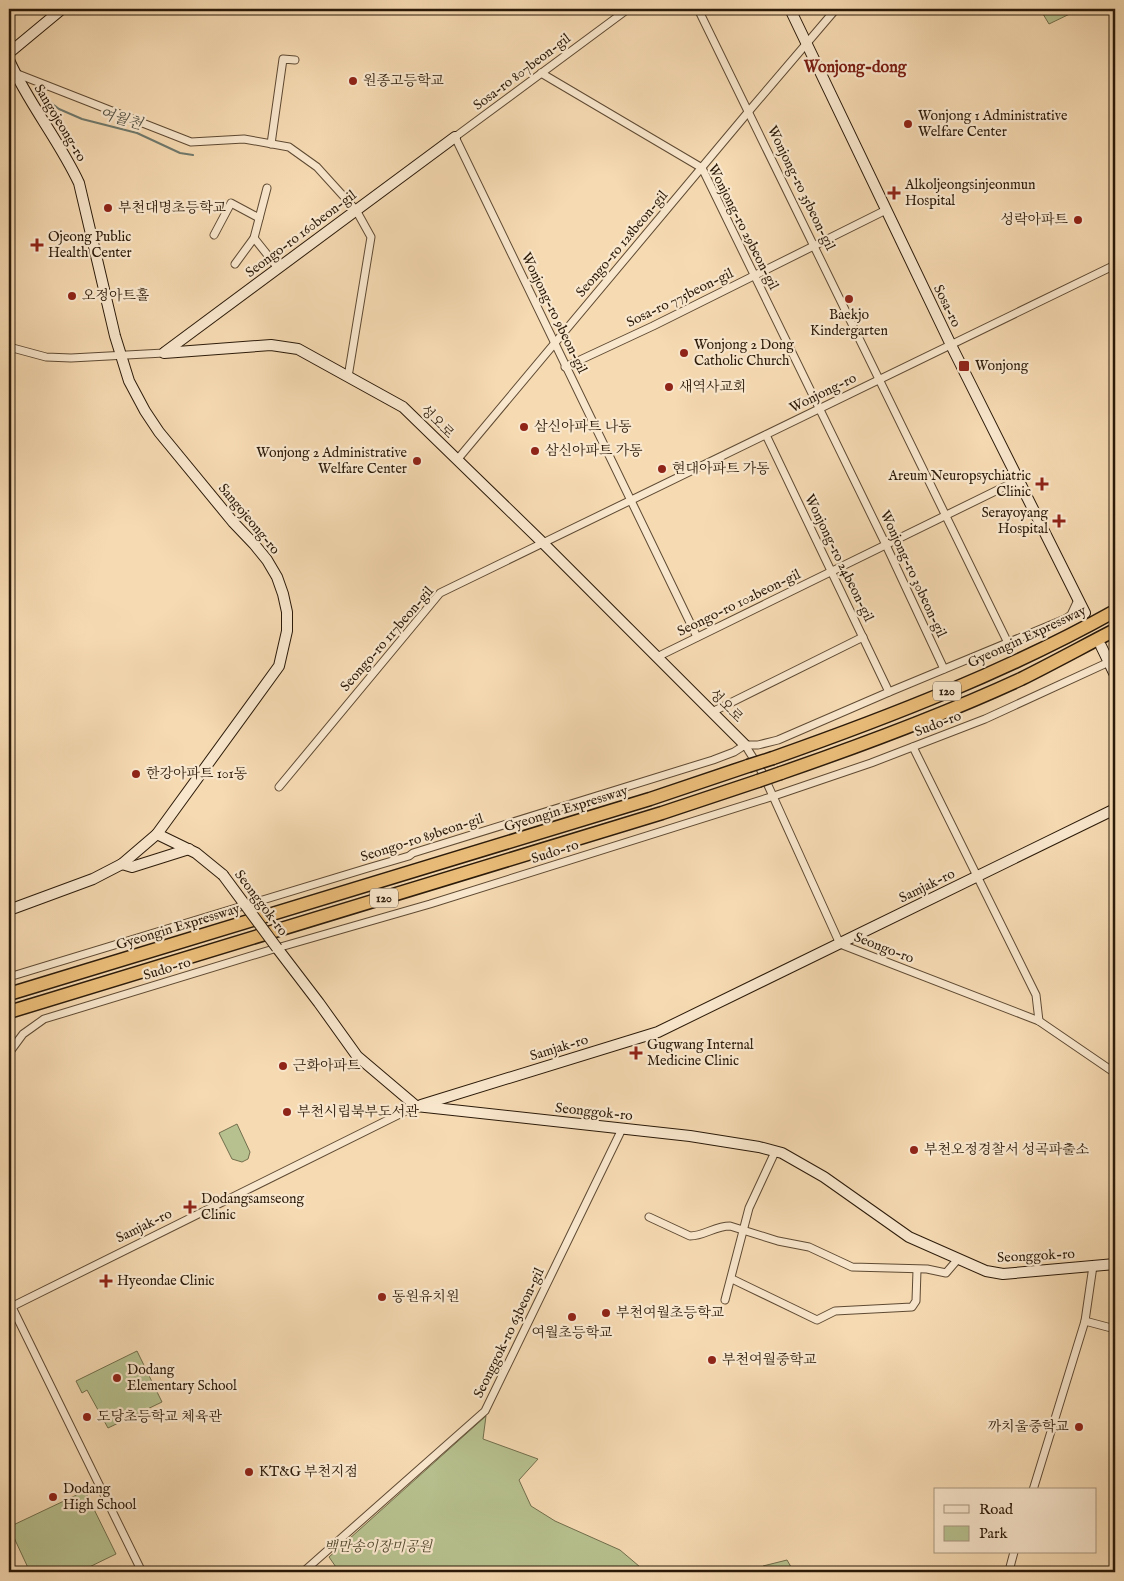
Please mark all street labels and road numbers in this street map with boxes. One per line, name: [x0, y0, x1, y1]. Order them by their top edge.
street label: Sosa-ro 807beon-gil: [470, 29, 574, 115]
street label: Sangojeong-ro: [30, 81, 90, 165]
street label: Wonjong-ro 35beon-gil: [763, 123, 839, 253]
street label: Wonjong-ro 29beon-gil: [703, 161, 783, 293]
street label: Seongo-ro 160beon-gil: [242, 186, 360, 282]
street label: Seongo-ro 128beon-gil: [572, 187, 672, 301]
street label: Wonjong-ro 9beon-gil: [517, 250, 591, 377]
street label: Sosa-ro 775beon-gil: [624, 264, 737, 332]
street label: Sosa-ro: [929, 282, 965, 331]
street label: Wonjong-ro: [786, 369, 860, 417]
street label: 성오로: [416, 401, 458, 443]
street label: Sangojeong-ro: [214, 480, 284, 559]
street label: Wonjong-ro 24beon-gil: [800, 491, 878, 625]
street label: Wonjong-ro 30beon-gil: [876, 508, 950, 641]
street label: Seongo-ro 102beon-gil: [674, 565, 804, 641]
street label: Seongo-ro 117beon-gil: [336, 583, 438, 695]
street label: Gyeongin Expressway: [965, 602, 1089, 672]
road number: 120: [933, 681, 961, 700]
street label: 성오로: [705, 685, 747, 727]
street label: Sudo-ro: [912, 707, 964, 741]
street label: Gyeongin Expressway: [502, 782, 630, 836]
street label: Seongo-ro 89beon-gil: [358, 810, 486, 866]
street label: Sudo-ro: [529, 836, 581, 868]
street label: Samjak-ro: [896, 865, 958, 907]
street label: Seonggok-ro: [230, 866, 292, 940]
road number: 120: [370, 888, 398, 908]
street label: Gyeongin Expressway: [114, 900, 242, 954]
street label: Seongo-ro: [851, 928, 917, 968]
street label: Sudo-ro: [141, 953, 193, 985]
street label: Samjak-ro: [528, 1030, 591, 1065]
street label: Seonggok-ro: [554, 1099, 634, 1125]
street label: Samjak-ro: [113, 1205, 175, 1247]
street label: Seonggok-ro: [997, 1245, 1076, 1267]
street label: Seonggok-ro 63beon-gil: [470, 1265, 548, 1401]

